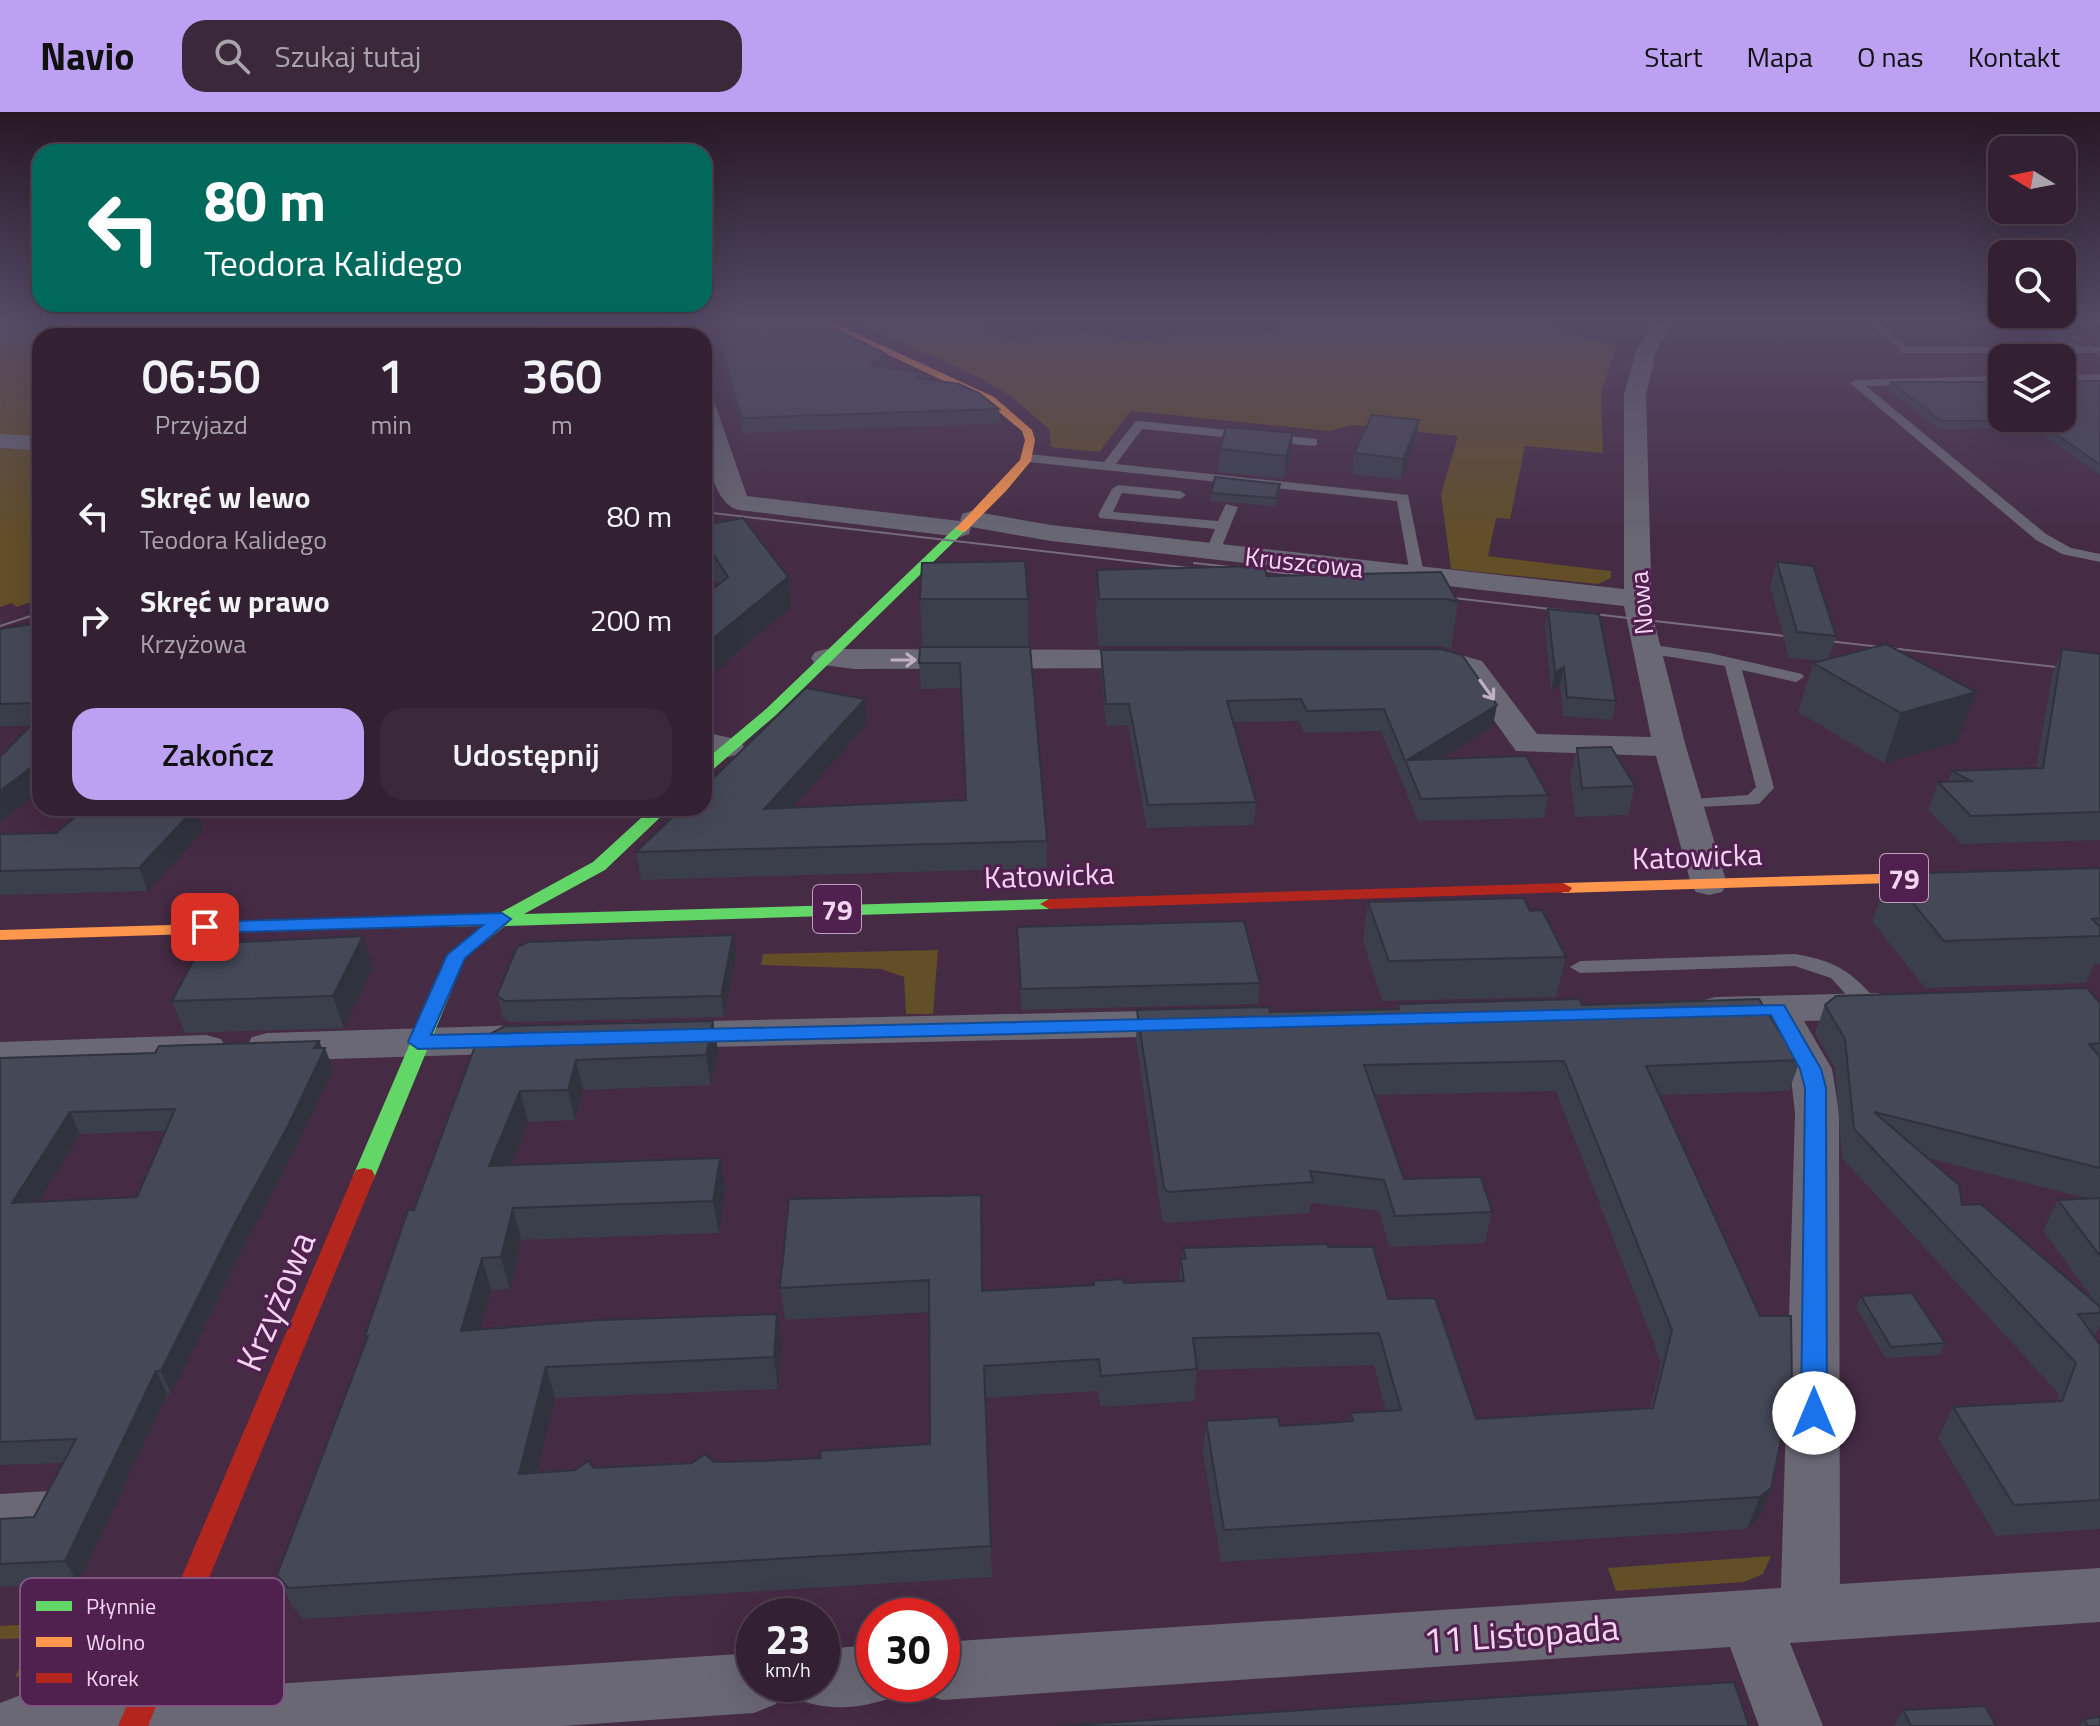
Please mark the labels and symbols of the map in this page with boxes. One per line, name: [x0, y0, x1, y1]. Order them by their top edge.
north arrow: [1988, 136, 2076, 224]
street label: Kruszcowa: [1243, 536, 1365, 588]
street label: Nowa: [1619, 570, 1663, 636]
one-way arrow: [890, 652, 917, 668]
one-way arrow: [1479, 679, 1496, 700]
street label: Katowicka: [1631, 831, 1763, 881]
street label: Katowicka: [983, 850, 1115, 900]
road number: 79: [1880, 854, 1928, 902]
road number: 79: [813, 885, 861, 933]
pin: [171, 893, 239, 961]
street label: Krzyżowa: [221, 1223, 329, 1379]
position arrow: [1772, 1371, 1856, 1455]
legend: [20, 1578, 284, 1706]
text: Płynnie: [86, 1589, 156, 1623]
speed limit sign: 30: [856, 1598, 960, 1702]
street label: 11 Listopada: [1421, 1599, 1621, 1667]
text: Wolno: [86, 1625, 145, 1659]
text: Korek: [86, 1661, 139, 1695]

